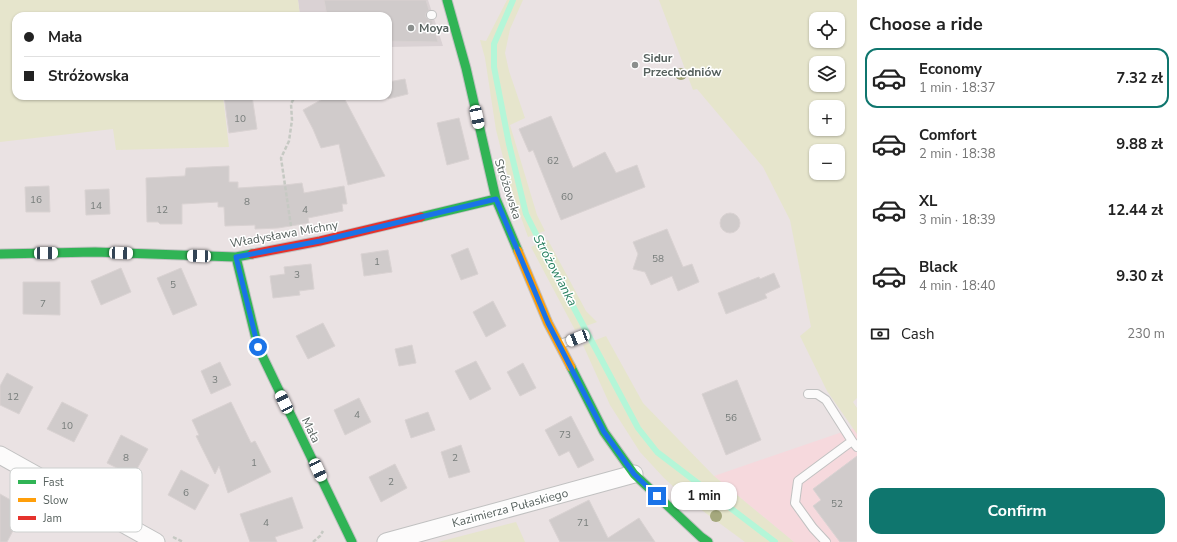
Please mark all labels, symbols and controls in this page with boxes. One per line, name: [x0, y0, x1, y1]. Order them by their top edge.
map controls: [809, 12, 845, 180]
button: locate: [809, 12, 845, 48]
text: Choose a ride: [869, 12, 983, 36]
place label: Moya: [419, 20, 449, 36]
marker: Moya: [406, 23, 416, 33]
text: Mała: [48, 27, 82, 47]
place label: Sidur Przechodniów: [643, 50, 722, 80]
button: layers: [809, 56, 845, 92]
text: Economy: [919, 59, 982, 79]
marker: Sidur Przechodniów: [630, 60, 640, 70]
icon: car: [871, 60, 907, 96]
text: Stróżowska: [48, 66, 129, 86]
text: 7.32 zł: [1116, 68, 1163, 88]
text: 1 min · 18:37: [919, 79, 995, 97]
button: +: [809, 100, 845, 136]
car: [469, 104, 485, 130]
house number: 10: [234, 112, 246, 126]
text: Comfort: [919, 125, 976, 145]
icon: car: [871, 126, 907, 162]
text: 9.88 zł: [1116, 134, 1163, 154]
button: −: [809, 144, 845, 180]
text: 2 min · 18:38: [919, 145, 995, 163]
house number: 62: [547, 154, 559, 168]
street label: Stróżowska: [491, 157, 525, 221]
house number: 60: [561, 190, 573, 204]
text: XL: [919, 191, 938, 211]
icon: car: [871, 192, 907, 228]
house number: 16: [30, 193, 42, 207]
house number: 8: [244, 195, 250, 209]
house number: 14: [90, 199, 102, 213]
text: 12.44 zł: [1107, 200, 1163, 220]
house number: 12: [156, 203, 168, 217]
house number: 4: [302, 203, 308, 217]
text: 3 min · 18:39: [919, 211, 995, 229]
street label: Władysława Michny: [229, 216, 340, 251]
water label: Stróżowianka: [529, 231, 582, 310]
car: [34, 247, 58, 259]
car: [109, 247, 133, 259]
car: [187, 250, 211, 262]
house number: 58: [652, 252, 664, 266]
house number: 1: [374, 255, 380, 269]
text: Black: [919, 257, 957, 277]
icon: car: [871, 258, 907, 294]
text: 9.30 zł: [1116, 266, 1163, 286]
house number: 3: [294, 268, 300, 282]
text: 4 min · 18:40: [919, 277, 995, 295]
house number: 5: [170, 278, 176, 292]
house number: 7: [40, 297, 46, 311]
icon: cash: [869, 323, 891, 345]
text: Cash: [901, 324, 935, 344]
text: 230 m: [1127, 325, 1165, 343]
car: [565, 328, 591, 348]
route start: [249, 338, 267, 356]
house number: 3: [212, 373, 218, 387]
car: [273, 389, 295, 415]
house number: 12: [7, 390, 19, 404]
house number: 4: [354, 408, 360, 422]
house number: 56: [725, 411, 737, 425]
street label: Mała: [298, 415, 324, 445]
house number: 10: [61, 419, 73, 433]
house number: 73: [559, 428, 571, 442]
house number: 8: [123, 451, 129, 465]
house number: 2: [452, 451, 458, 465]
house number: 1: [251, 456, 257, 470]
car: [307, 457, 329, 483]
legend: [10, 468, 142, 532]
text: Fast: [43, 475, 64, 490]
house number: 2: [388, 475, 394, 489]
callout: 1 min: [671, 482, 737, 510]
street label: Kazimierza Pułaskiego: [450, 485, 570, 531]
house number: 6: [183, 486, 189, 500]
route end: [648, 487, 666, 505]
text: 1 min: [687, 487, 721, 505]
button: Confirm: [869, 488, 1165, 534]
text: Slow: [43, 493, 68, 508]
house number: 52: [831, 497, 843, 511]
text: Jam: [42, 511, 62, 526]
house number: 4: [263, 516, 269, 530]
house number: 71: [577, 516, 589, 530]

